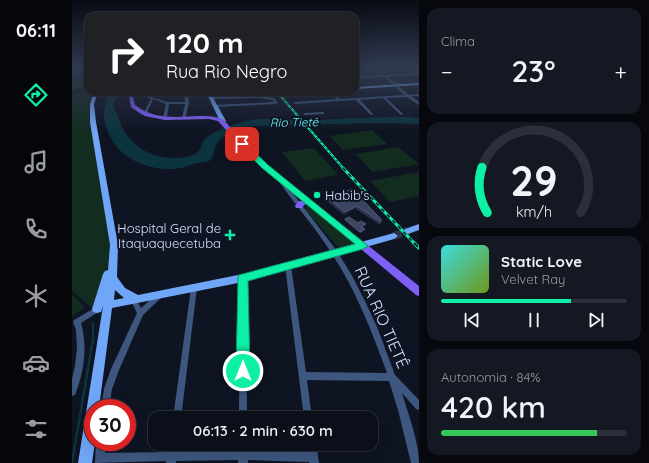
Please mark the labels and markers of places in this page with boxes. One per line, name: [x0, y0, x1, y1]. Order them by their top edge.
pin: [225, 127, 259, 161]
place label: Habib's: [325, 187, 369, 203]
marker: Habib's: [312, 190, 322, 200]
place label: Hospital Geral de Itaquaquecetuba: [117, 220, 221, 251]
marker: Hospital Geral de Itaquaquecetuba: [224, 229, 236, 241]

